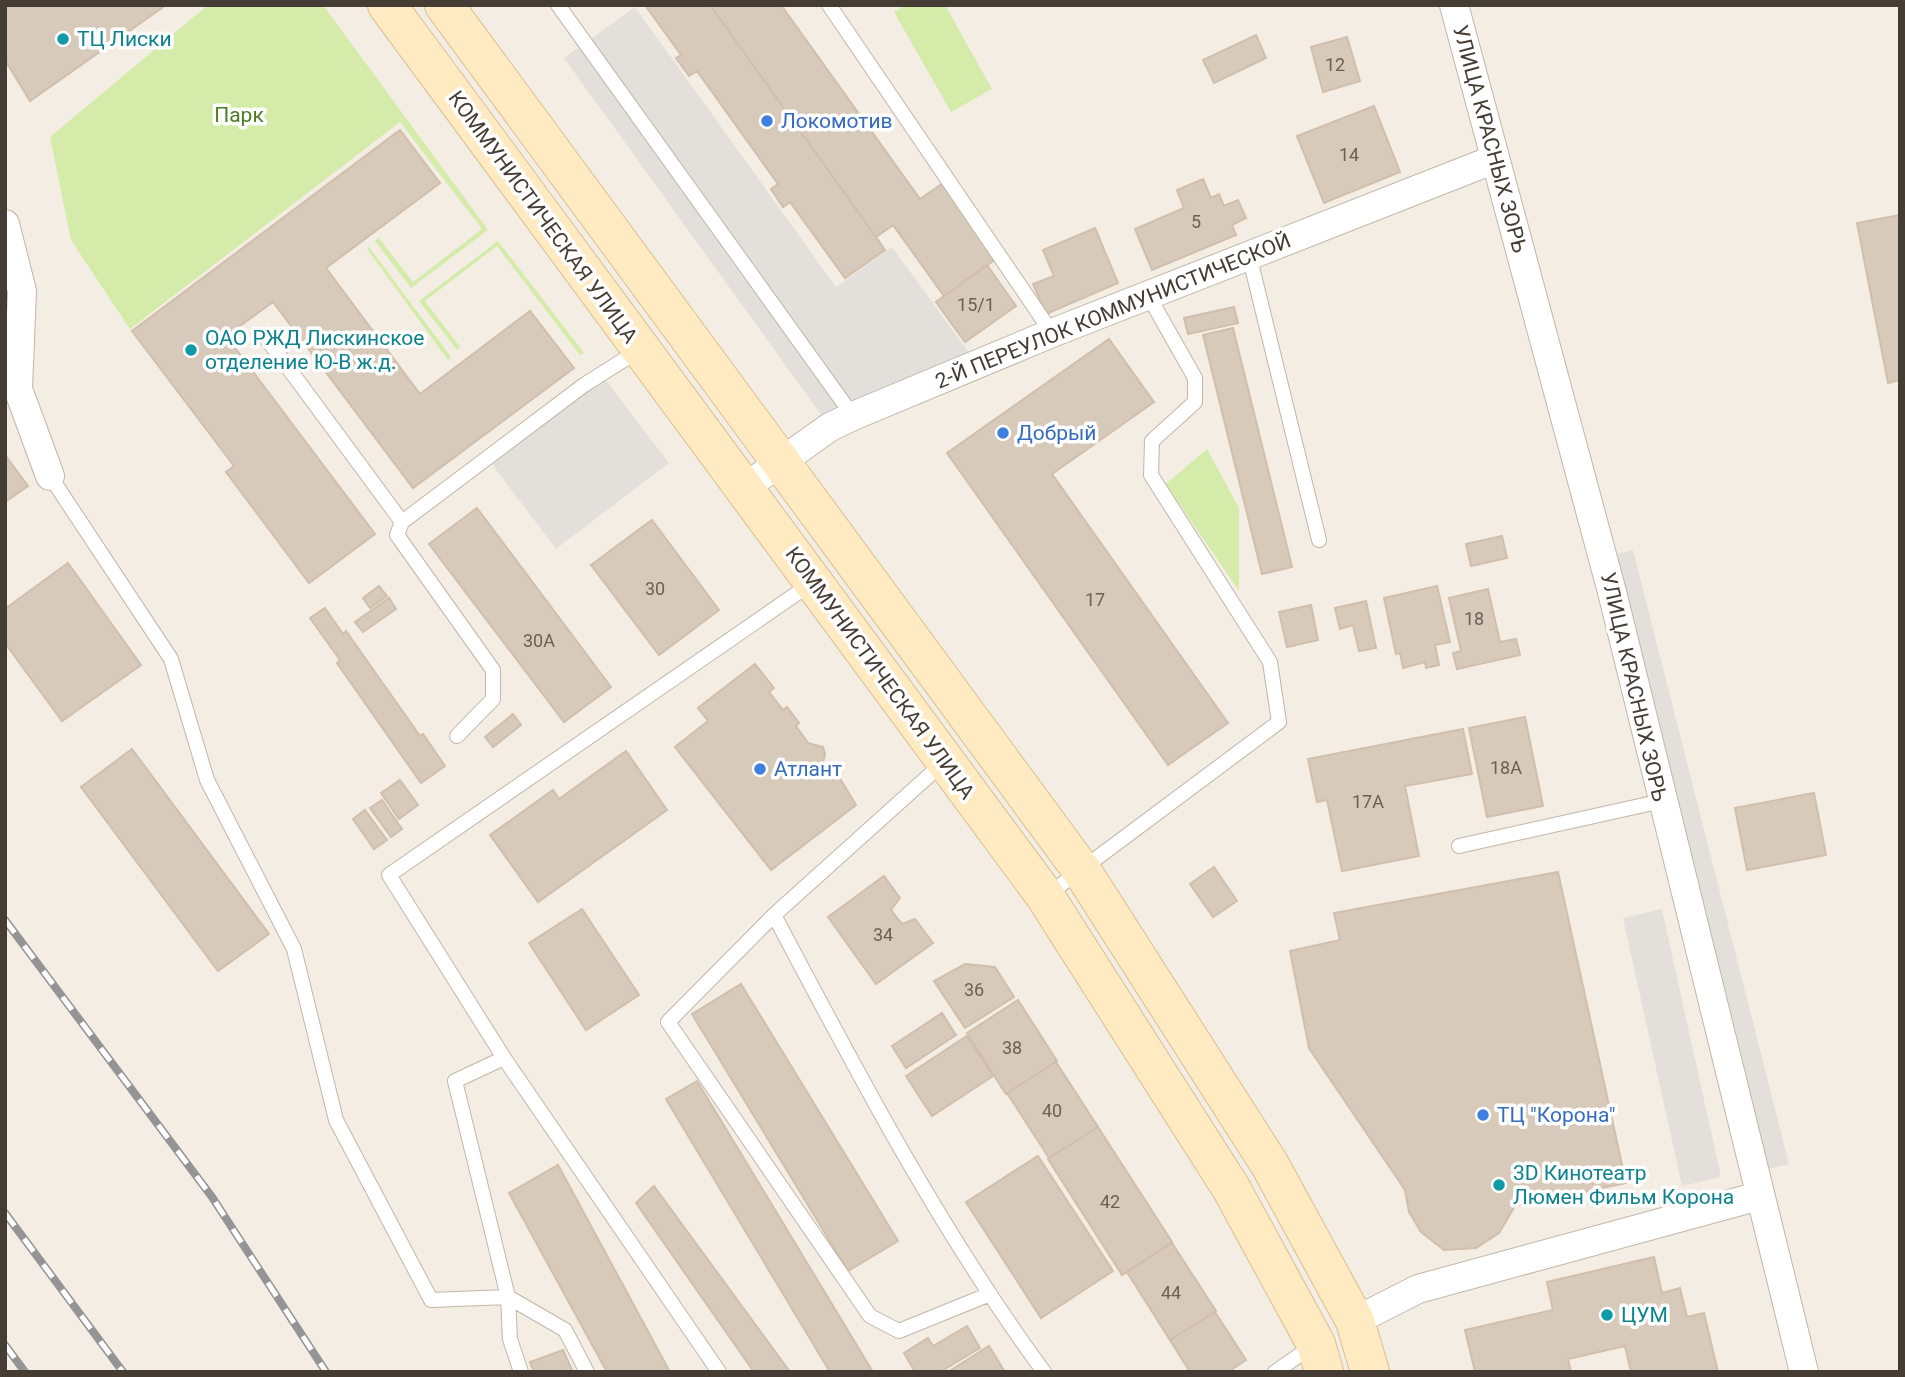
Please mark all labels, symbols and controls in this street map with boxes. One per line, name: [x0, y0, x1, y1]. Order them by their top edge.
street label: УЛИЦА КРАСНЫХ ЗОРЬ: [1448, 23, 1532, 255]
place label: ТЦ Лиски: [77, 27, 172, 51]
marker: ТЦ Лиски: [55, 31, 71, 47]
house number: 12: [1325, 54, 1345, 75]
street label: КОММУНИСТИЧЕСКАЯ УЛИЦА: [443, 86, 643, 348]
park label: Парк: [214, 103, 264, 127]
place label: Локомотив: [781, 109, 893, 133]
marker: Локомотив: [759, 113, 775, 129]
house number: 14: [1339, 144, 1359, 165]
house number: 5: [1191, 211, 1201, 232]
street label: 2-Й ПЕРЕУЛОК КОММУНИСТИЧЕСКОЙ: [932, 228, 1294, 394]
house number: 15/1: [957, 294, 995, 315]
place label: ОАО РЖД Лискинское отделение Ю-В ж.д.: [205, 326, 424, 374]
marker: ОАО РЖД Лискинское отделение Ю-В ж.д.: [183, 342, 199, 358]
place label: Добрый: [1017, 421, 1096, 445]
marker: Добрый: [995, 425, 1011, 441]
street label: КОММУНИСТИЧЕСКАЯ УЛИЦА: [780, 542, 980, 804]
street label: УЛИЦА КРАСНЫХ ЗОРЬ: [1596, 570, 1672, 804]
house number: 30: [645, 578, 665, 599]
house number: 17: [1085, 589, 1105, 610]
house number: 18: [1464, 608, 1484, 629]
house number: 30А: [523, 630, 555, 651]
place label: Атлант: [774, 757, 842, 781]
house number: 18А: [1490, 757, 1522, 778]
marker: Атлант: [752, 761, 768, 777]
house number: 17А: [1352, 791, 1384, 812]
house number: 34: [873, 924, 893, 945]
house number: 36: [964, 979, 984, 1000]
house number: 38: [1002, 1037, 1022, 1058]
house number: 40: [1042, 1100, 1062, 1121]
place label: ТЦ "Корона": [1497, 1103, 1615, 1127]
marker: ТЦ "Корона": [1475, 1107, 1491, 1123]
place label: 3D Кинотеатр Люмен Фильм Корона: [1513, 1161, 1734, 1209]
marker: 3D Кинотеатр Люмен Фильм Корона: [1491, 1177, 1507, 1193]
house number: 42: [1100, 1191, 1120, 1212]
house number: 44: [1161, 1282, 1181, 1303]
place label: ЦУМ: [1621, 1303, 1668, 1327]
marker: ЦУМ: [1599, 1307, 1615, 1323]

